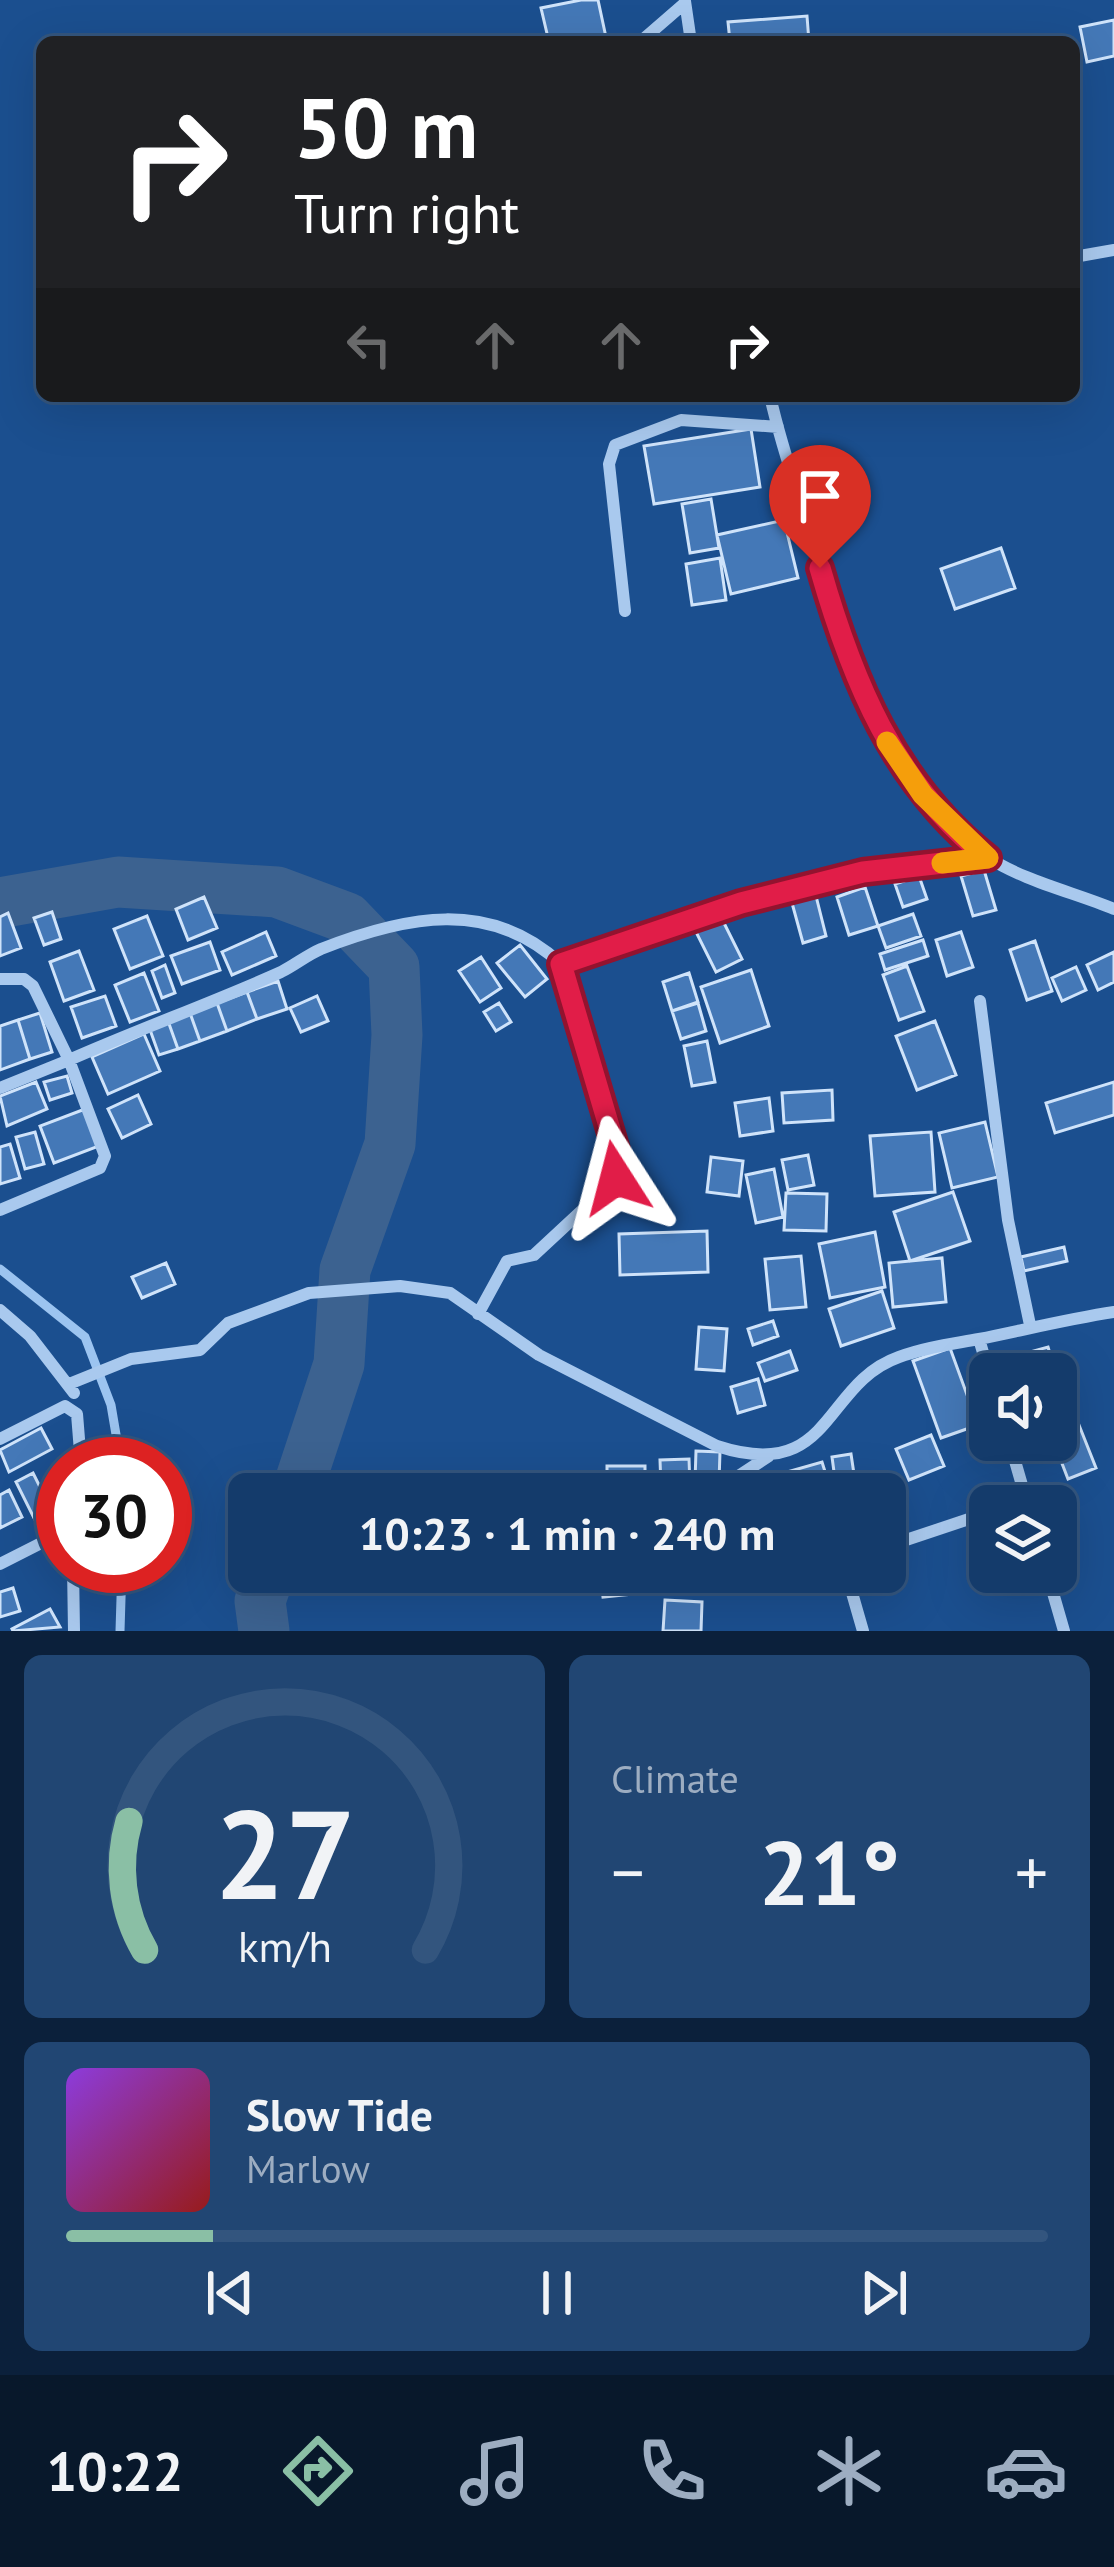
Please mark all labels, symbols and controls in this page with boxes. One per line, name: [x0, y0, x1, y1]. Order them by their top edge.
text: 50 m: [294, 72, 478, 181]
icon: right: [96, 84, 252, 240]
text: Turn right: [294, 178, 519, 248]
icon: left: [336, 312, 402, 378]
icon: ahead: [462, 312, 528, 378]
icon: ahead: [588, 312, 654, 378]
icon: right: [714, 312, 780, 378]
pin: [769, 445, 871, 568]
icon: arrive: [787, 463, 853, 529]
position arrow: [553, 1115, 679, 1241]
map controls: [969, 1353, 1077, 1593]
button: sound: [969, 1353, 1077, 1461]
speed limit sign: 30: [36, 1437, 192, 1593]
button: layers: [969, 1485, 1077, 1593]
text: 10:23 · 1 min · 240 m: [359, 1504, 775, 1562]
text: Climate: [611, 1753, 739, 1804]
text: 27: [214, 1772, 355, 1933]
text: 21°: [759, 1813, 900, 1930]
text: −: [611, 1829, 644, 1914]
text: +: [1015, 1829, 1048, 1914]
text: km/h: [237, 1917, 332, 1973]
text: Slow Tide: [246, 2085, 433, 2143]
text: Marlow: [246, 2143, 370, 2194]
icon: previous: [197, 2260, 263, 2326]
icon: pause: [524, 2260, 590, 2326]
icon: next: [851, 2260, 917, 2326]
icon: directions: [276, 2429, 360, 2513]
icon: music: [453, 2429, 537, 2513]
icon: phone: [630, 2429, 714, 2513]
icon: climate: [807, 2429, 891, 2513]
icon: car: [984, 2429, 1068, 2513]
text: 10:22: [46, 2436, 183, 2506]

